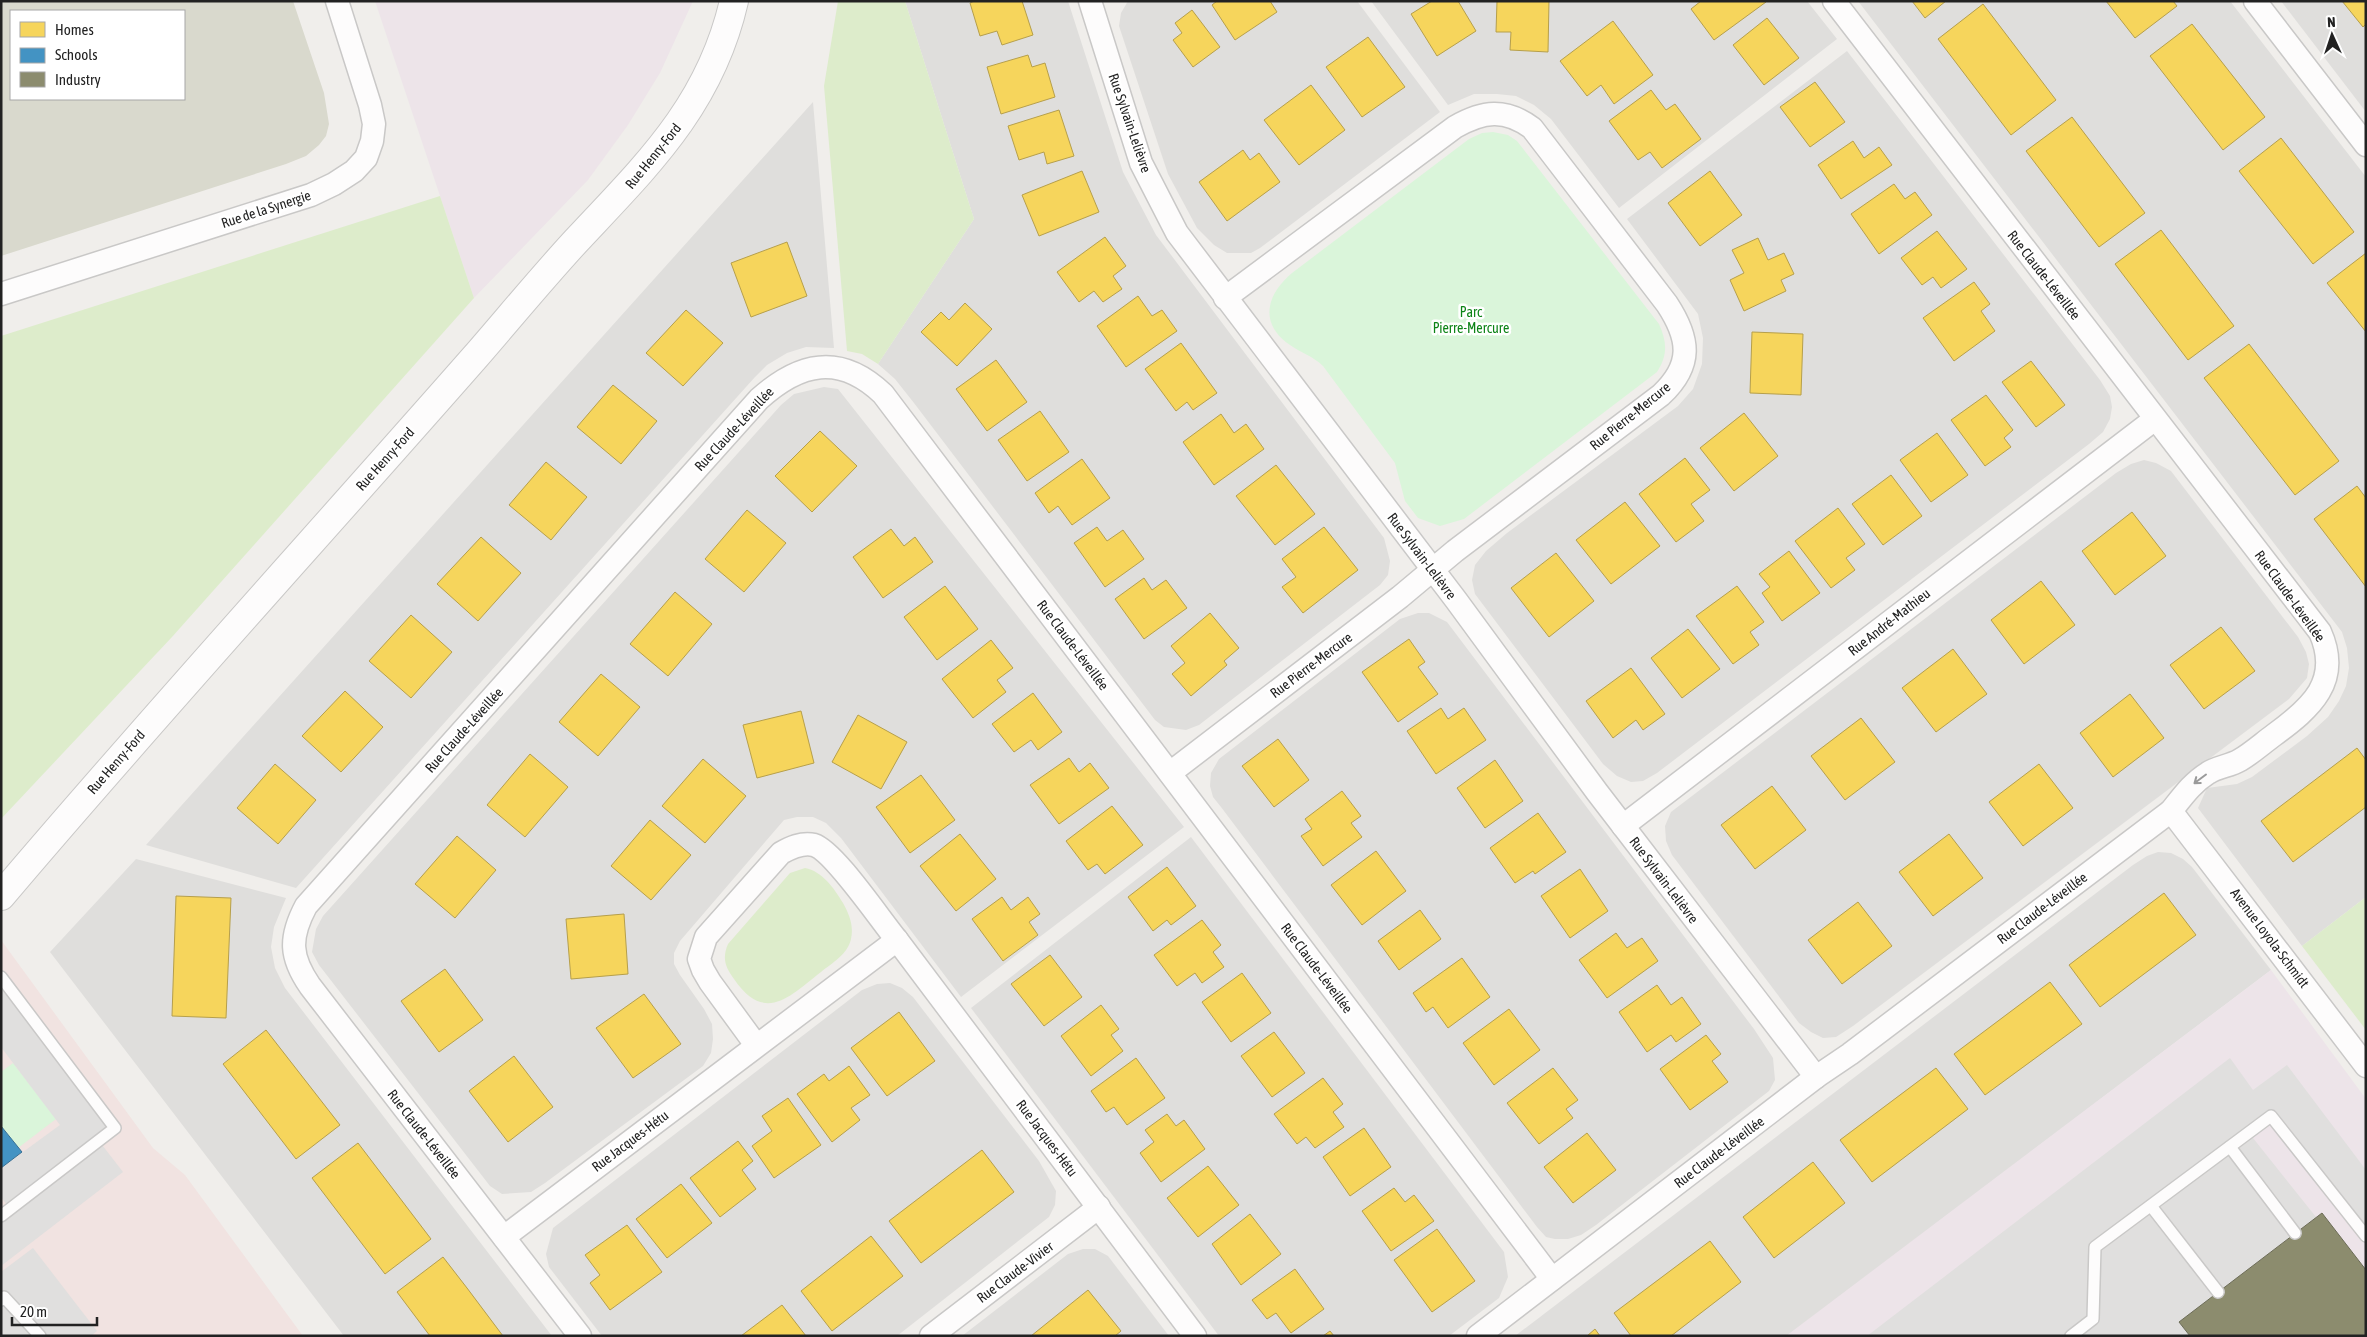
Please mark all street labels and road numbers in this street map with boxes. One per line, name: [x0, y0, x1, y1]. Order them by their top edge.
street label: Rue Sylvain-Lelièvre: [1106, 71, 1154, 175]
street label: Rue Henry-Ford: [622, 120, 684, 192]
street label: Rue de la Synergie: [219, 187, 313, 231]
street label: Rue Claude-Léveillée: [2004, 227, 2084, 323]
street label: Rue Pierre-Mercure: [1587, 379, 1673, 453]
street label: Rue Claude-Léveillée: [691, 384, 777, 474]
street label: Rue Henry-Ford: [352, 424, 418, 494]
street label: Rue Sylvain-Lelièvre: [1384, 510, 1460, 602]
street label: Rue Claude-Léveillée: [2252, 547, 2328, 645]
street label: Rue André-Mathieu: [1845, 585, 1933, 659]
street label: Rue Claude-Léveillée: [1034, 597, 1112, 693]
street label: Rue Pierre-Mercure: [1267, 629, 1355, 701]
street label: Rue Claude-Léveillée: [422, 684, 506, 776]
street label: Rue Henry-Ford: [84, 727, 148, 797]
street label: Rue Sylvain-Lelièvre: [1626, 834, 1702, 926]
street label: Rue Claude-Léveillée: [1994, 869, 2090, 947]
street label: Avenue Loyola-Schmidt: [2227, 885, 2313, 991]
street label: Rue Claude-Léveillée: [1278, 920, 1356, 1016]
street label: Rue Claude-Léveillée: [384, 1086, 464, 1182]
street label: Rue Jacques-Hétu: [1013, 1097, 1081, 1179]
street label: Rue Jacques-Hétu: [589, 1107, 671, 1175]
street label: Rue Claude-Léveillée: [1671, 1113, 1767, 1191]
street label: Rue Claude-Vivier: [974, 1238, 1057, 1306]

